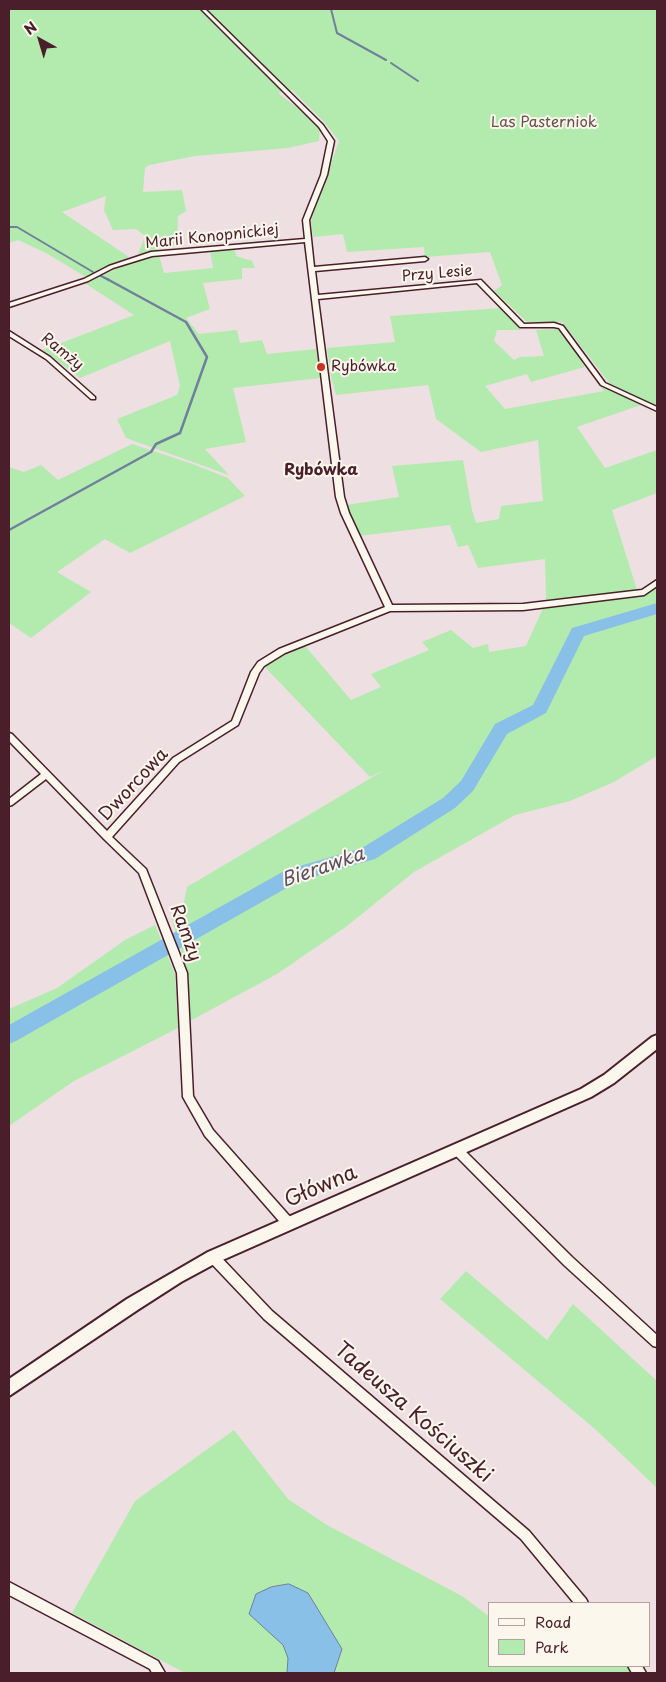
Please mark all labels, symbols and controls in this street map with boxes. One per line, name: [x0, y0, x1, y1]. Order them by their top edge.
north arrow: [15, 15, 65, 65]
text: N: [19, 16, 41, 40]
park label: Las Pasterniok: [491, 114, 597, 132]
street label: Marii Konopnickiej: [144, 221, 280, 253]
street label: Przy Lesie: [401, 262, 473, 286]
street label: Ramży: [37, 330, 87, 374]
place label: Rybówka: [331, 358, 396, 376]
marker: Rybówka: [315, 361, 327, 373]
district label: Rybówka: [284, 461, 358, 481]
street label: Dworcowa: [95, 744, 173, 826]
water label: Bierawka: [279, 843, 367, 893]
street label: Ramży: [165, 902, 205, 964]
street label: Główna: [281, 1161, 361, 1213]
street label: Tadeusza Kościuszki: [329, 1337, 497, 1489]
legend: [488, 1602, 651, 1667]
text: Road: [535, 1610, 571, 1633]
text: Park: [535, 1635, 569, 1658]

